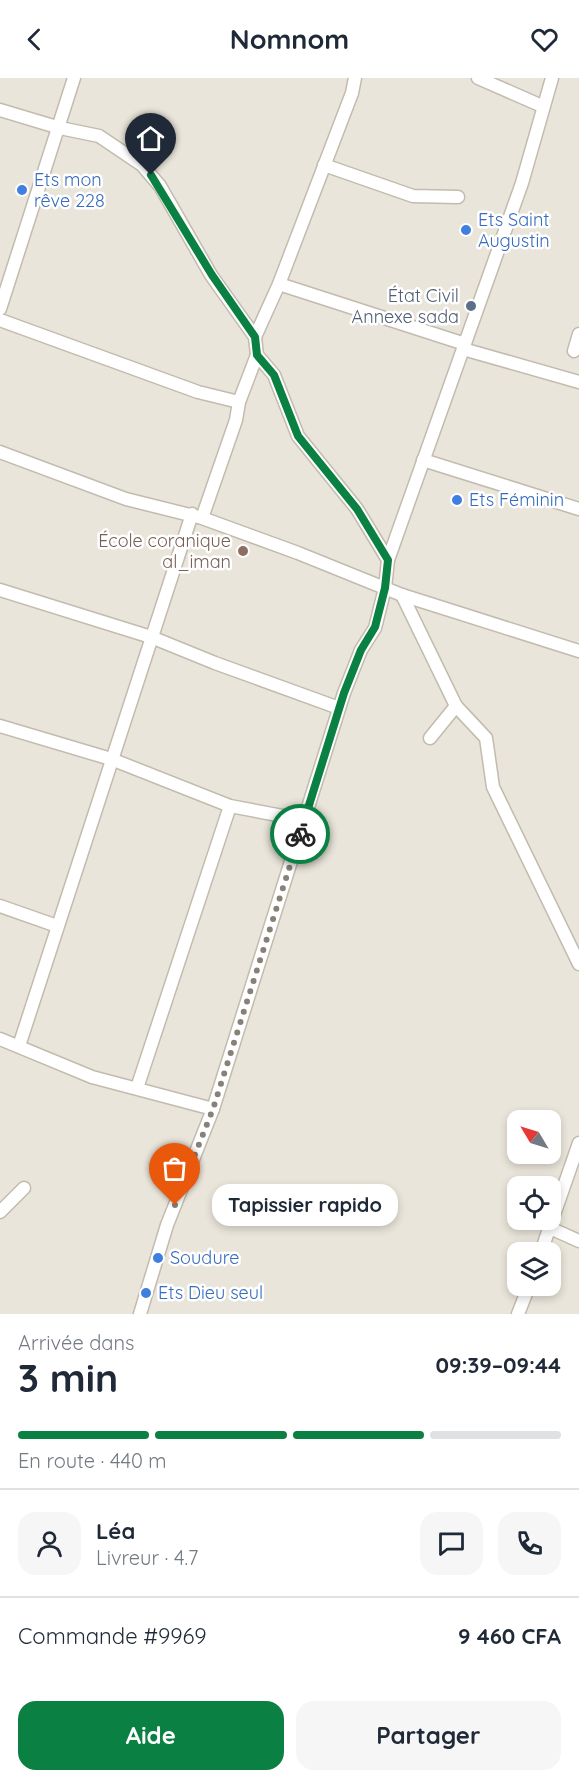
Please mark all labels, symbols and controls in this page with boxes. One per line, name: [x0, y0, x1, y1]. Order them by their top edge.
text: Nomnom: [230, 22, 349, 56]
icon: back: [18, 23, 51, 56]
icon: heart: [528, 23, 561, 56]
pin: [125, 113, 176, 175]
icon: home: [134, 122, 167, 155]
place label: Ets mon rêve 228: [34, 168, 105, 212]
marker: Ets mon rêve 228: [15, 183, 29, 197]
place label: Ets Saint Augustin: [478, 208, 550, 252]
marker: Ets Saint Augustin: [459, 223, 473, 237]
place label: État Civil Annexe sada: [352, 284, 459, 328]
marker: État Civil Annexe sada: [464, 299, 478, 313]
place label: Ets Féminin: [469, 488, 564, 511]
marker: Ets Féminin: [450, 493, 464, 507]
place label: École coranique al_iman: [98, 529, 231, 573]
marker: École coranique al_iman: [236, 544, 250, 558]
courier: [270, 804, 330, 864]
icon: bike: [284, 818, 317, 851]
north arrow: [507, 1110, 561, 1164]
map controls: [507, 1110, 561, 1296]
pin: [149, 1143, 200, 1205]
icon: bag: [158, 1152, 191, 1185]
button: locate: [507, 1176, 561, 1230]
callout: Tapissier rapido: [211, 1184, 397, 1226]
text: Tapissier rapido: [228, 1192, 382, 1217]
button: layers: [507, 1242, 561, 1296]
place label: Soudure: [170, 1246, 239, 1269]
marker: Soudure: [151, 1251, 165, 1265]
place label: Ets Dieu seul: [158, 1281, 263, 1304]
marker: Ets Dieu seul: [139, 1286, 153, 1300]
text: Arrivée dans: [18, 1330, 134, 1355]
text: 09:39–09:44: [435, 1351, 561, 1379]
text: 3 min: [18, 1353, 118, 1402]
text: En route · 440 m: [18, 1448, 167, 1473]
button: person: [18, 1512, 81, 1575]
button: chat: [420, 1512, 483, 1575]
button: phone: [498, 1512, 561, 1575]
text: Léa: [96, 1517, 135, 1545]
text: Livreur · 4.7: [96, 1545, 198, 1570]
text: Commande #9969: [18, 1622, 207, 1650]
text: 9 460 CFA: [458, 1622, 561, 1650]
button: Aide: [18, 1701, 284, 1770]
button: Partager: [296, 1701, 561, 1770]

